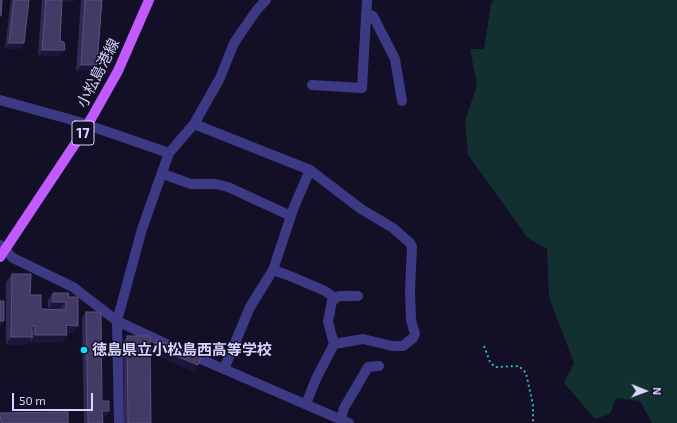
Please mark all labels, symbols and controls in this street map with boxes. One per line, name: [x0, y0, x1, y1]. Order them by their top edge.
street label: 小松島港線: [73, 36, 123, 110]
road number: 17: [72, 121, 94, 145]
place label: 徳島県立小松島西高等学校: [92, 341, 272, 359]
marker: 徳島県立小松島西高等学校: [79, 345, 89, 355]
north arrow: [625, 371, 665, 411]
scale bar: [14, 385, 95, 411]
text: N: [651, 387, 664, 395]
text: 50 m: [19, 393, 46, 407]

